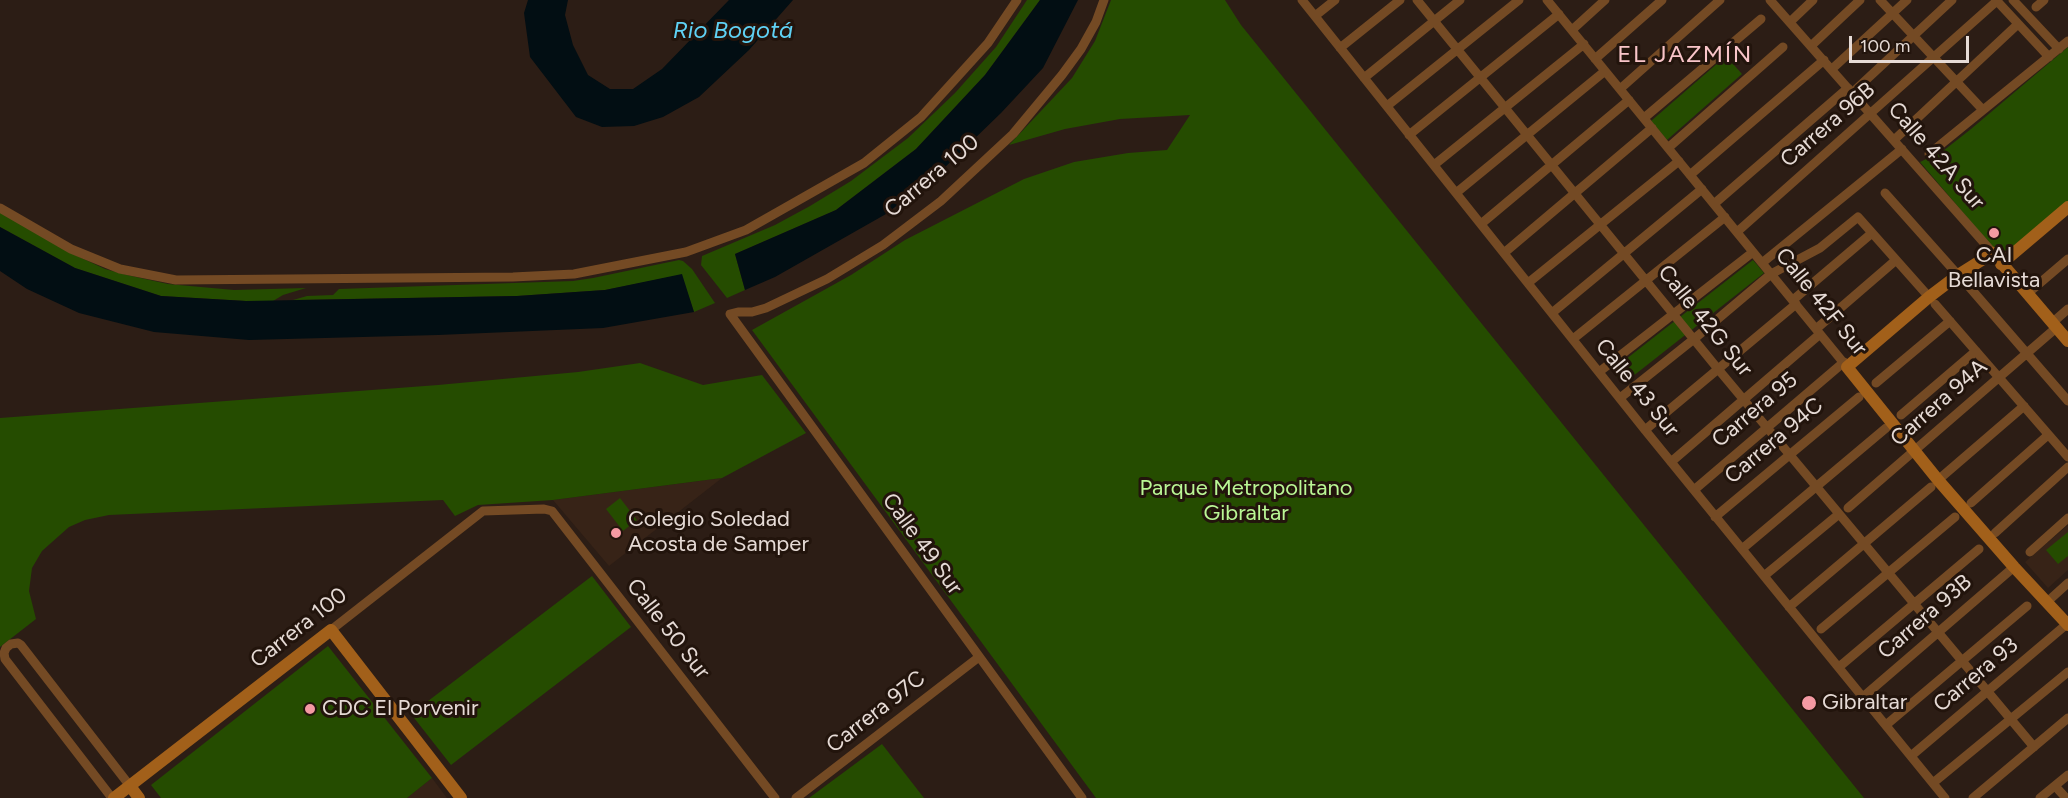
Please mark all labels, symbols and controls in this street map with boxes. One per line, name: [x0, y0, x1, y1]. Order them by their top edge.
water label: Rio Bogotá: [673, 17, 793, 45]
scale bar: [1852, 24, 1972, 62]
text: 100 m: [1860, 35, 1910, 57]
district label: EL JAZMÍN: [1617, 41, 1753, 69]
street label: Carrera 96B: [1775, 77, 1881, 173]
street label: Calle 42A Sur: [1882, 97, 1990, 215]
street label: Carrera 100: [879, 129, 985, 223]
marker: CAI Bellavista: [1987, 226, 2001, 240]
street label: Calle 42F Sur: [1770, 243, 1872, 361]
place label: CAI Bellavista: [1948, 243, 2040, 294]
street label: Calle 42G Sur: [1652, 260, 1758, 382]
street label: Calle 43 Sur: [1589, 334, 1685, 442]
street label: Carrera 94A: [1885, 354, 1993, 452]
street label: Carrera 95: [1707, 367, 1803, 453]
street label: Carrera 94C: [1720, 392, 1828, 490]
park label: Parque Metropolitano Gibraltar: [1140, 476, 1352, 528]
street label: Calle 49 Sur: [876, 488, 968, 600]
place label: Colegio Soledad Acosta de Samper: [628, 507, 809, 558]
marker: Colegio Soledad Acosta de Samper: [609, 526, 623, 540]
street label: Carrera 93B: [1873, 569, 1977, 665]
street label: Calle 50 Sur: [621, 574, 715, 684]
street label: Carrera 100: [245, 582, 353, 674]
street label: Carrera 93: [1928, 632, 2024, 718]
street label: Carrera 97C: [821, 665, 931, 759]
place label: Gibraltar: [1822, 690, 1907, 716]
marker: Gibraltar: [1800, 694, 1818, 712]
place label: CDC El Porvenir: [322, 696, 478, 722]
marker: CDC El Porvenir: [303, 702, 317, 716]

